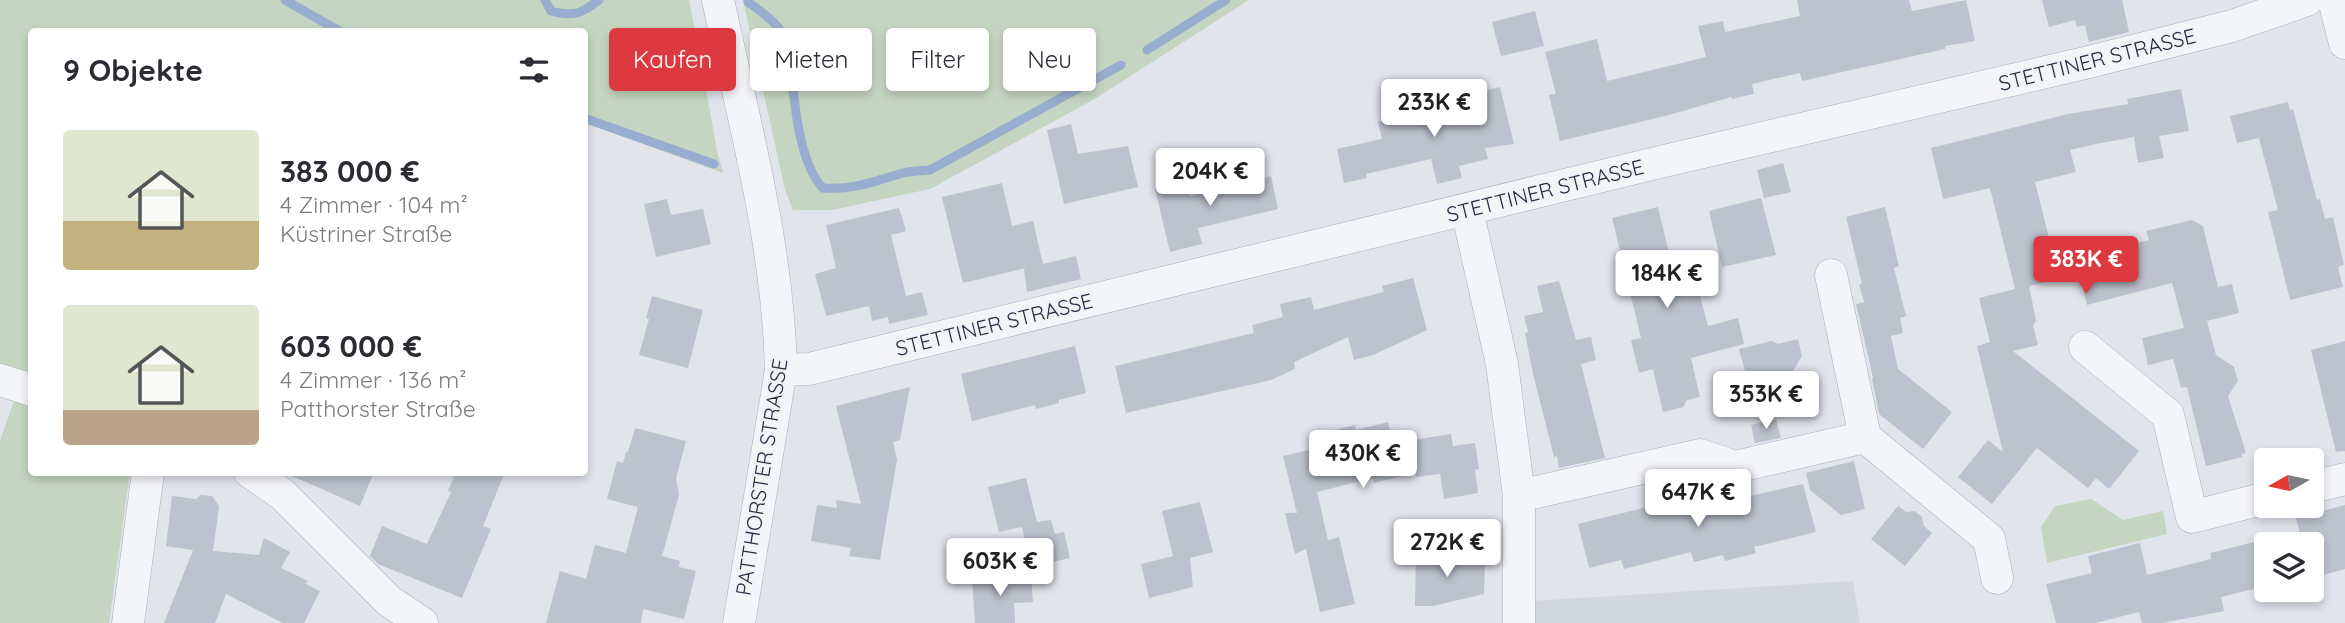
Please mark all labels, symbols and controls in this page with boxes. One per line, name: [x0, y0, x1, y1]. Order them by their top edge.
street label: STETTINER STRASSE: [1996, 22, 2198, 96]
chip: Kaufen: [609, 28, 736, 91]
chip: Mieten: [750, 28, 872, 91]
chip: Filter: [886, 28, 989, 91]
chip: Neu: [1003, 28, 1096, 91]
text: 9 Objekte: [63, 51, 203, 89]
icon: filters: [515, 51, 553, 89]
pin: 233K €: [1377, 80, 1491, 139]
text: 233K €: [1397, 87, 1471, 116]
pin: 204K €: [1153, 148, 1267, 208]
text: 383 000 €: [280, 152, 420, 190]
street label: STETTINER STRASSE: [1444, 153, 1646, 227]
text: 204K €: [1172, 156, 1248, 185]
icon: home: [119, 158, 203, 242]
text: 4 Zimmer · 104 m²: [280, 190, 468, 219]
text: Küstriner Straße: [280, 219, 452, 248]
pin: 383K €: [2029, 236, 2143, 296]
text: 383K €: [2049, 244, 2123, 273]
pin: 184K €: [1610, 250, 1724, 310]
text: 184K €: [1631, 258, 1703, 287]
street label: STETTINER STRASSE: [893, 287, 1095, 361]
text: 603 000 €: [280, 327, 422, 365]
icon: home: [119, 333, 203, 417]
street label: PATTHORSTER STRASSE: [729, 357, 793, 597]
text: 4 Zimmer · 136 m²: [280, 365, 466, 394]
pin: 353K €: [1709, 372, 1823, 431]
text: 353K €: [1729, 379, 1803, 408]
text: Patthorster Straße: [280, 394, 476, 423]
pin: 430K €: [1306, 430, 1420, 490]
text: 430K €: [1325, 438, 1401, 467]
north arrow: [2254, 448, 2324, 518]
map controls: [2254, 448, 2324, 602]
pin: 647K €: [1641, 470, 1755, 529]
text: 647K €: [1661, 477, 1735, 506]
pin: 272K €: [1390, 520, 1504, 579]
text: 272K €: [1410, 527, 1484, 556]
button: layers: [2254, 532, 2324, 602]
pin: 603K €: [943, 538, 1057, 598]
text: 603K €: [962, 546, 1038, 575]

